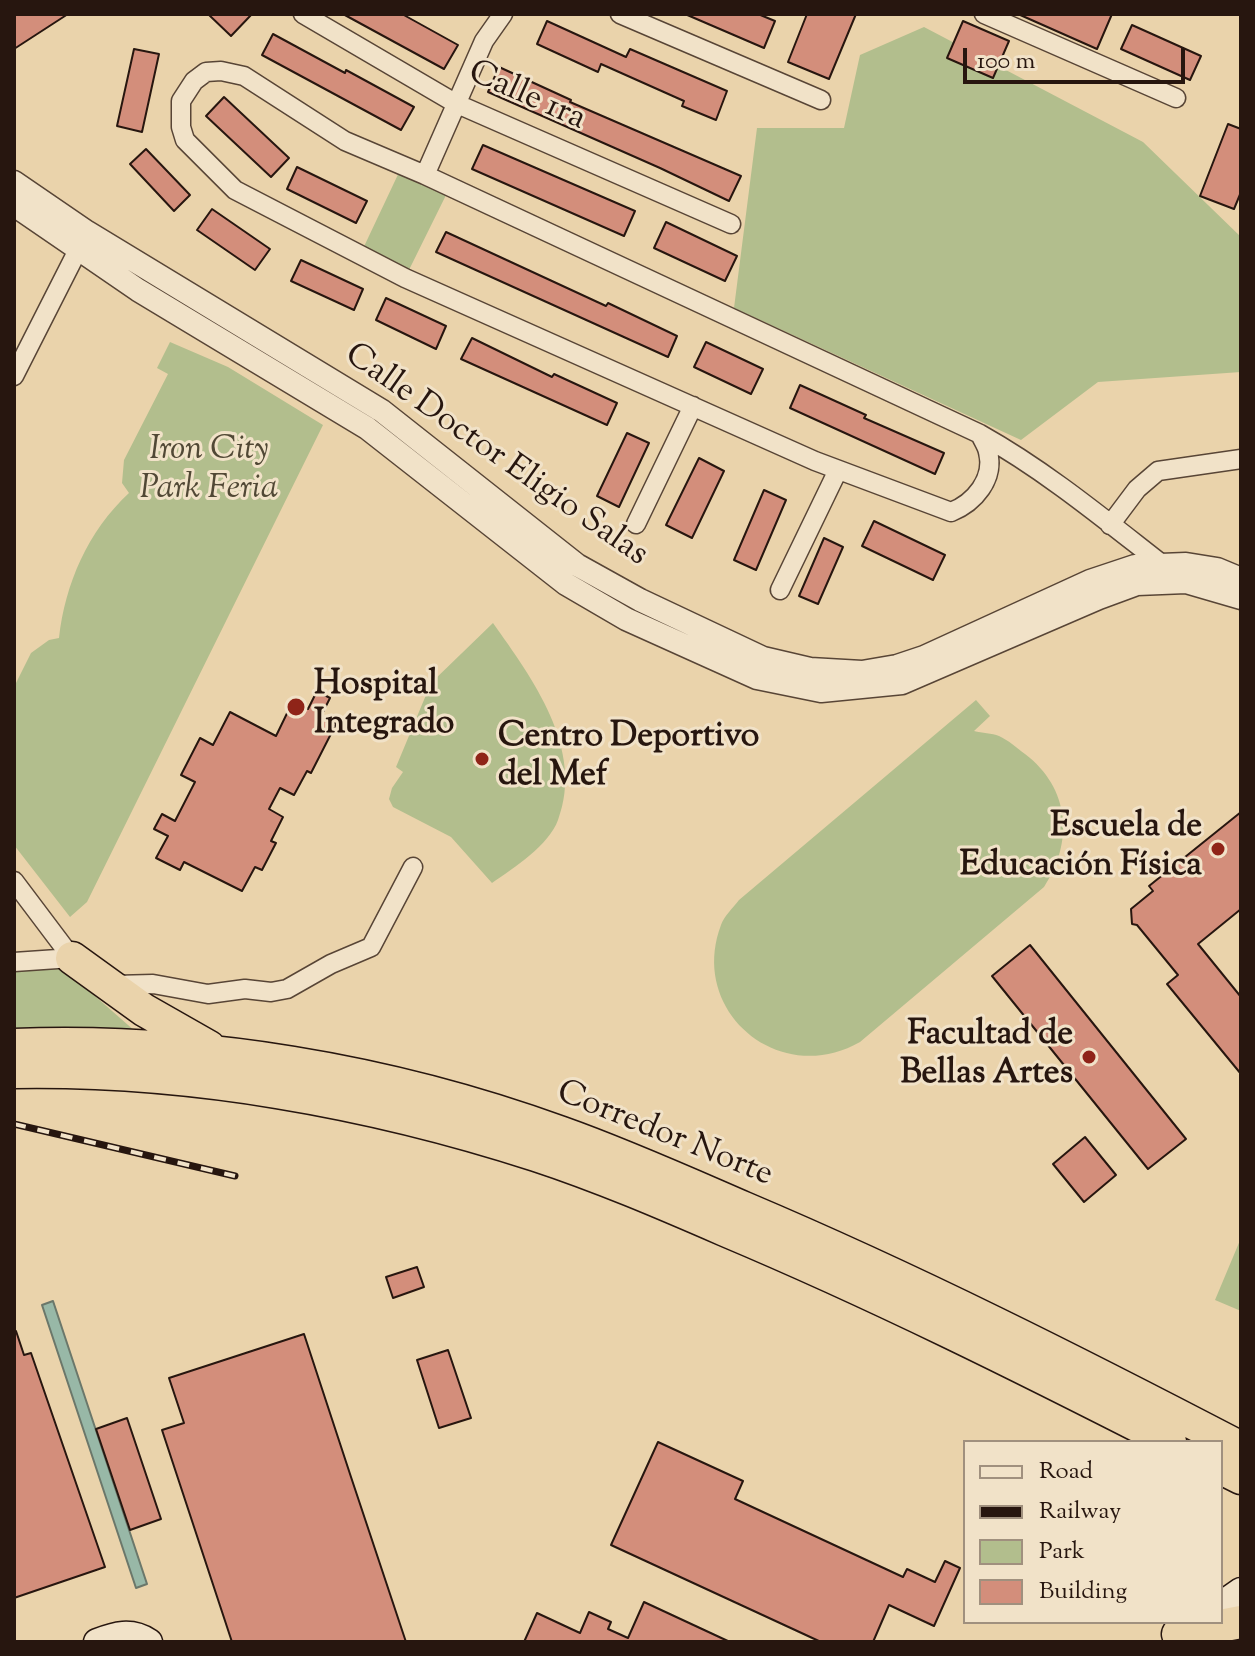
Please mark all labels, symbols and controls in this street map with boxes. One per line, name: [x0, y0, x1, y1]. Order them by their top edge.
scale bar: [967, 32, 1189, 82]
text: 100 m: [977, 45, 1035, 79]
street label: Calle 1ra: [461, 54, 591, 142]
street label: Calle Doctor Eligio Salas: [335, 337, 655, 577]
park label: Iron City Park Feria: [140, 432, 278, 512]
place label: Hospital Integrado: [314, 667, 454, 746]
marker: Hospital Integrado: [285, 696, 307, 718]
place label: Centro Deportivo del Mef: [498, 719, 759, 798]
marker: Centro Deportivo del Mef: [473, 750, 491, 768]
place label: Escuela de Educación Física: [960, 809, 1202, 888]
marker: Escuela de Educación Física: [1209, 840, 1227, 858]
place label: Facultad de Bellas Artes: [900, 1017, 1073, 1096]
marker: Facultad de Bellas Artes: [1080, 1048, 1098, 1066]
street label: Corredor Norte: [550, 1074, 778, 1198]
legend: [963, 1440, 1223, 1624]
text: Road: [1039, 1455, 1093, 1489]
text: Railway: [1039, 1495, 1121, 1529]
text: Park: [1039, 1535, 1085, 1569]
text: Building: [1039, 1575, 1127, 1609]

